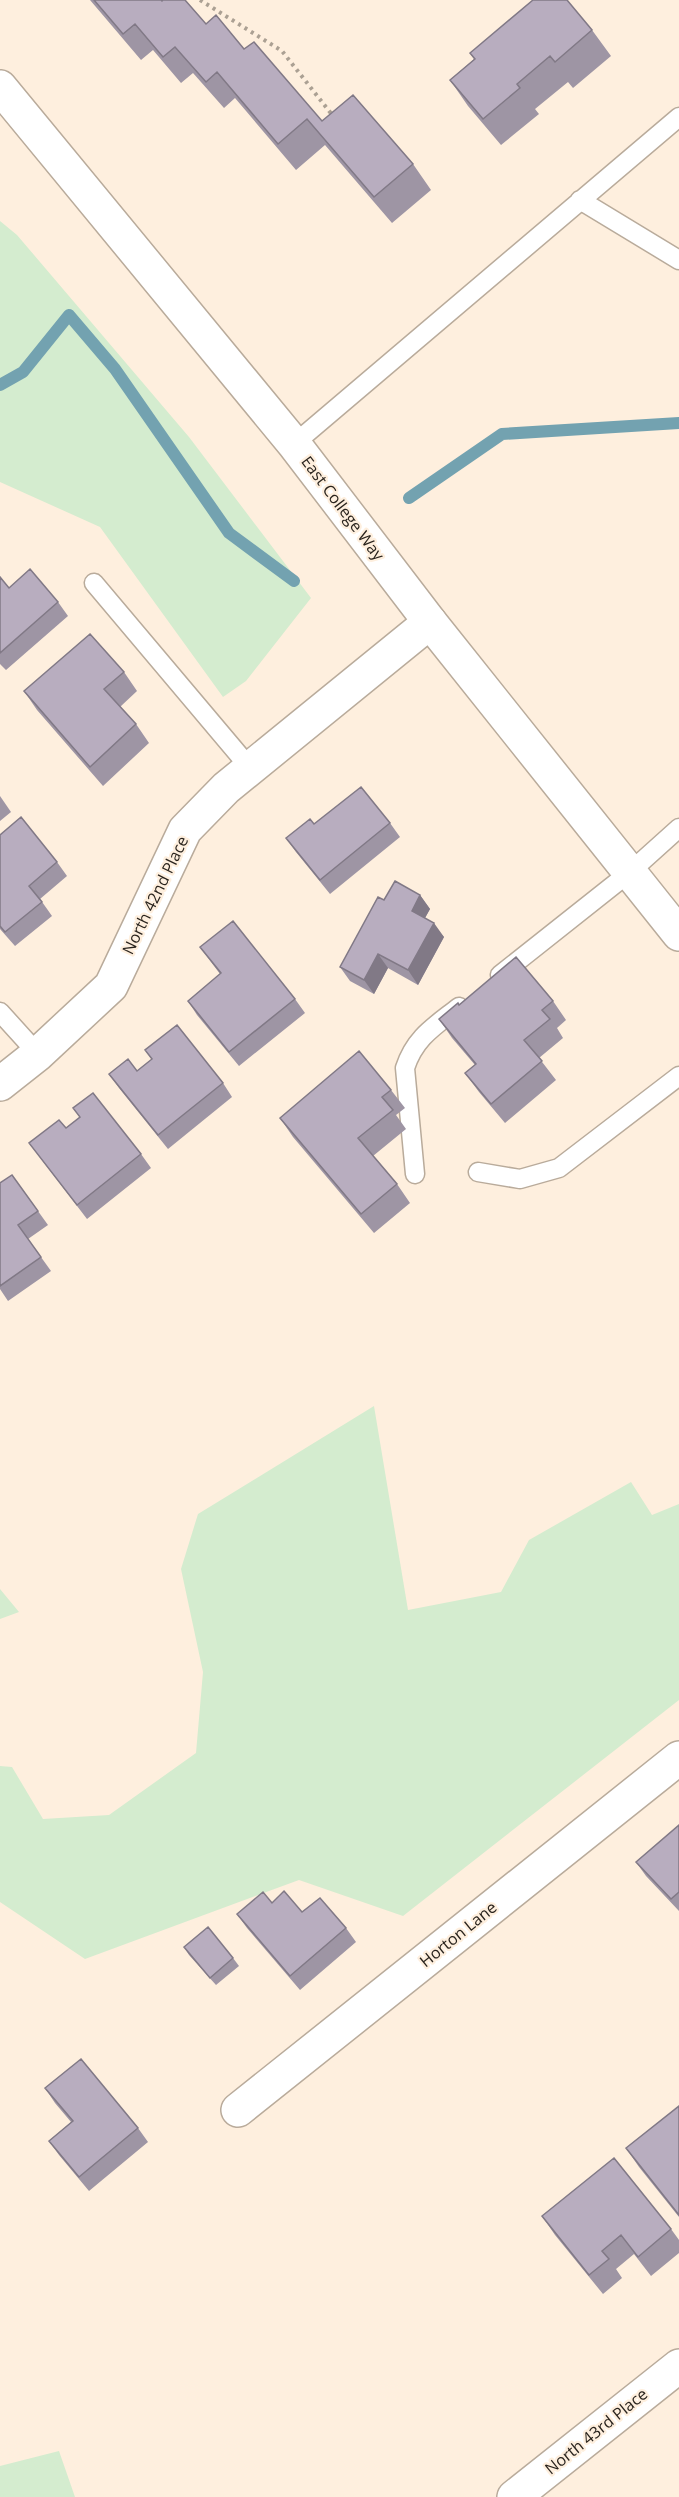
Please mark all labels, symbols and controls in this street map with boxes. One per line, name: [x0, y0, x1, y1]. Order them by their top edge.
street label: East College Way: [296, 451, 390, 566]
street label: North 42nd Place: [117, 832, 193, 958]
street label: Horton Lane: [415, 1896, 501, 1972]
street label: North 43rd Place: [540, 2383, 652, 2479]

